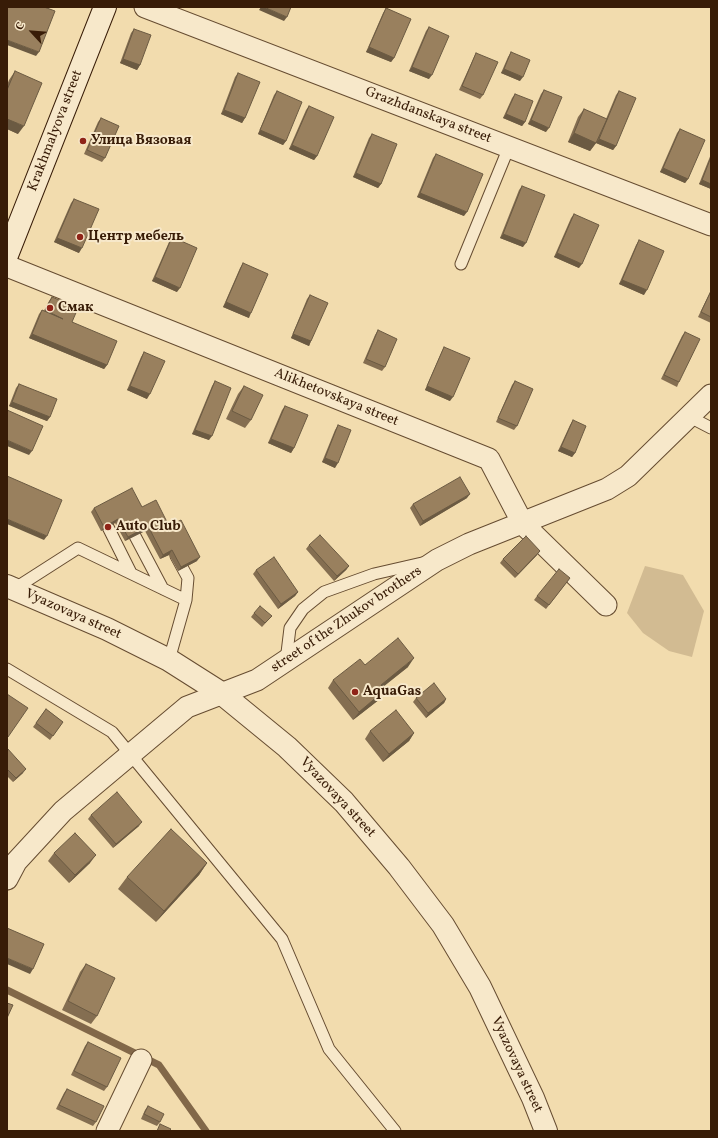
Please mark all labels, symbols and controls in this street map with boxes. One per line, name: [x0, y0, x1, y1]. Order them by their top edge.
north arrow: [12, 12, 52, 52]
text: С: [12, 20, 29, 33]
street label: Krakhmalyova street: [25, 68, 87, 194]
street label: Grazhdanskaya street: [362, 84, 494, 148]
place label: Улица Вязовая: [91, 133, 191, 149]
marker: Улица Вязовая: [78, 136, 88, 146]
place label: Центр мебель: [88, 229, 184, 245]
marker: Центр мебель: [75, 232, 85, 242]
place label: Смак: [58, 300, 93, 316]
marker: Смак: [45, 303, 55, 313]
street label: Alikhetovskaya street: [271, 365, 401, 431]
place label: Auto Club: [116, 519, 181, 535]
marker: Auto Club: [103, 522, 113, 532]
street label: street of the Zhukov brothers: [268, 563, 426, 677]
street label: Vyazovaya street: [22, 586, 124, 644]
place label: AquaGas: [363, 684, 421, 700]
marker: AquaGas: [350, 687, 360, 697]
street label: Vyazovaya street: [295, 754, 379, 842]
street label: Vyazovaya street: [486, 1014, 546, 1116]

